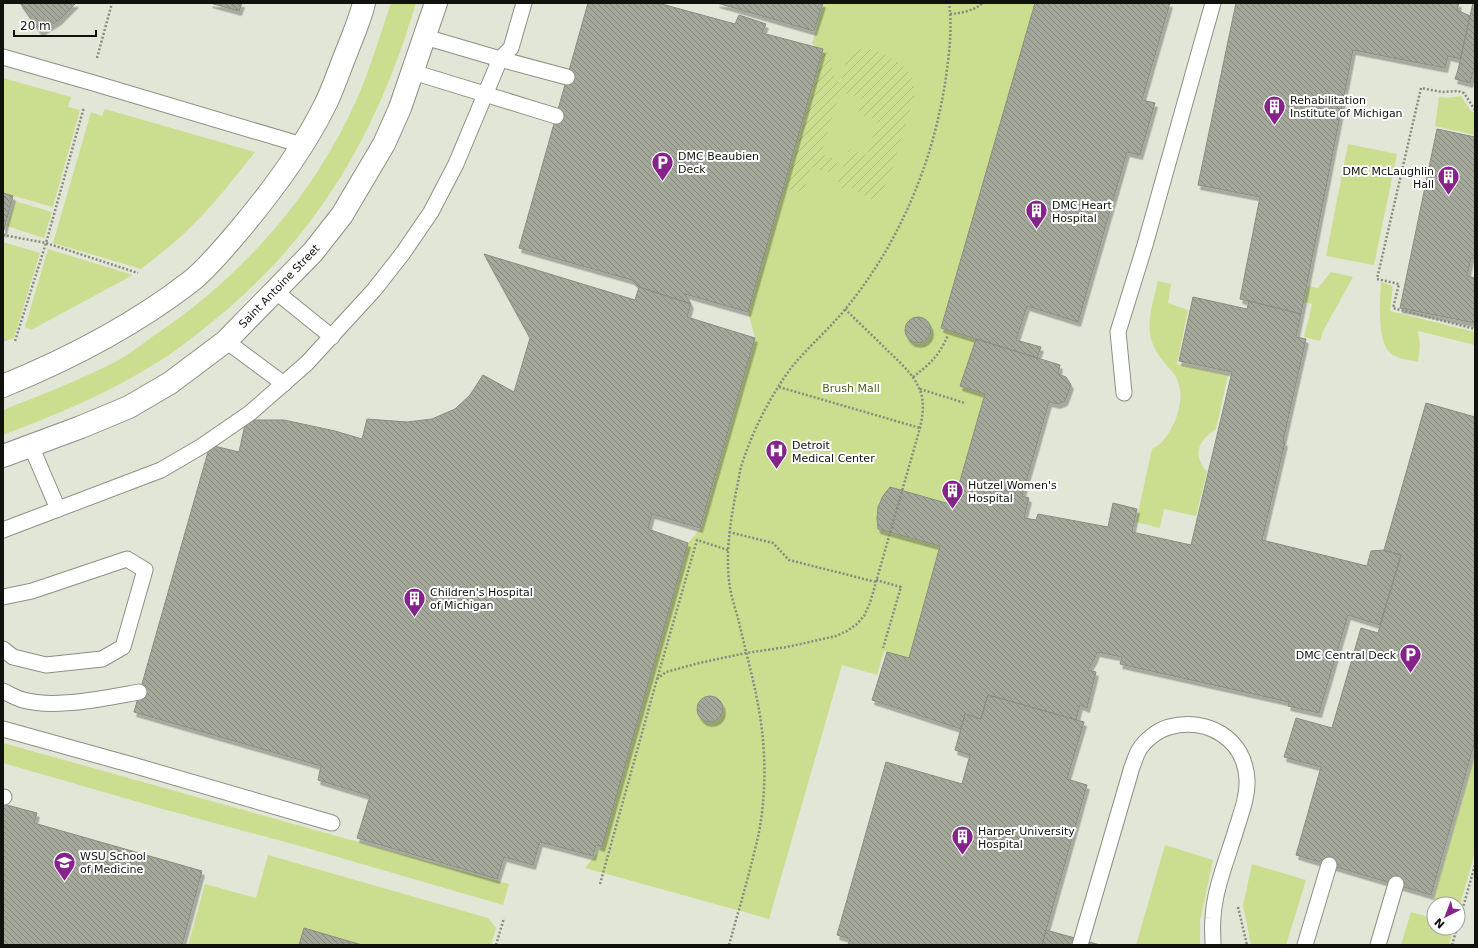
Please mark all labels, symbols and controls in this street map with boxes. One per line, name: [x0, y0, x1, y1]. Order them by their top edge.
scale bar: [14, 12, 96, 38]
text: 20 m: [20, 19, 51, 33]
building icon: Rehabilitation Institute of Michigan: [1261, 93, 1287, 126]
place label: Rehabilitation Institute of Michigan: [1290, 94, 1403, 120]
parking icon: DMC Beaubien Deck: [649, 149, 675, 182]
place label: DMC Beaubien Deck: [678, 150, 759, 176]
building icon: DMC McLaughlin Hall: [1436, 164, 1462, 197]
place label: DMC McLaughlin Hall: [1342, 165, 1434, 191]
building icon: DMC Heart Hospital: [1024, 198, 1050, 231]
place label: DMC Heart Hospital: [1052, 199, 1112, 225]
street label: Saint Antoine Street: [236, 241, 323, 331]
park label: Brush Mall: [822, 382, 880, 395]
hospital icon: Detroit Medical Center: [763, 438, 789, 471]
place label: Detroit Medical Center: [792, 439, 875, 465]
building icon: Hutzel Women's Hospital: [939, 478, 965, 511]
place label: Hutzel Women's Hospital: [968, 479, 1057, 505]
building icon: Children's Hospital of Michigan: [401, 585, 427, 618]
place label: Children's Hospital of Michigan: [430, 586, 533, 612]
parking icon: DMC Central Deck: [1398, 642, 1424, 675]
place label: DMC Central Deck: [1296, 649, 1397, 662]
building icon: Harper University Hospital: [950, 824, 976, 857]
place label: Harper University Hospital: [978, 825, 1075, 851]
school or university icon: WSU School of Medicine: [51, 849, 77, 882]
place label: WSU School of Medicine: [80, 850, 146, 876]
north arrow: [1426, 896, 1466, 936]
text: N: [1432, 915, 1447, 931]

